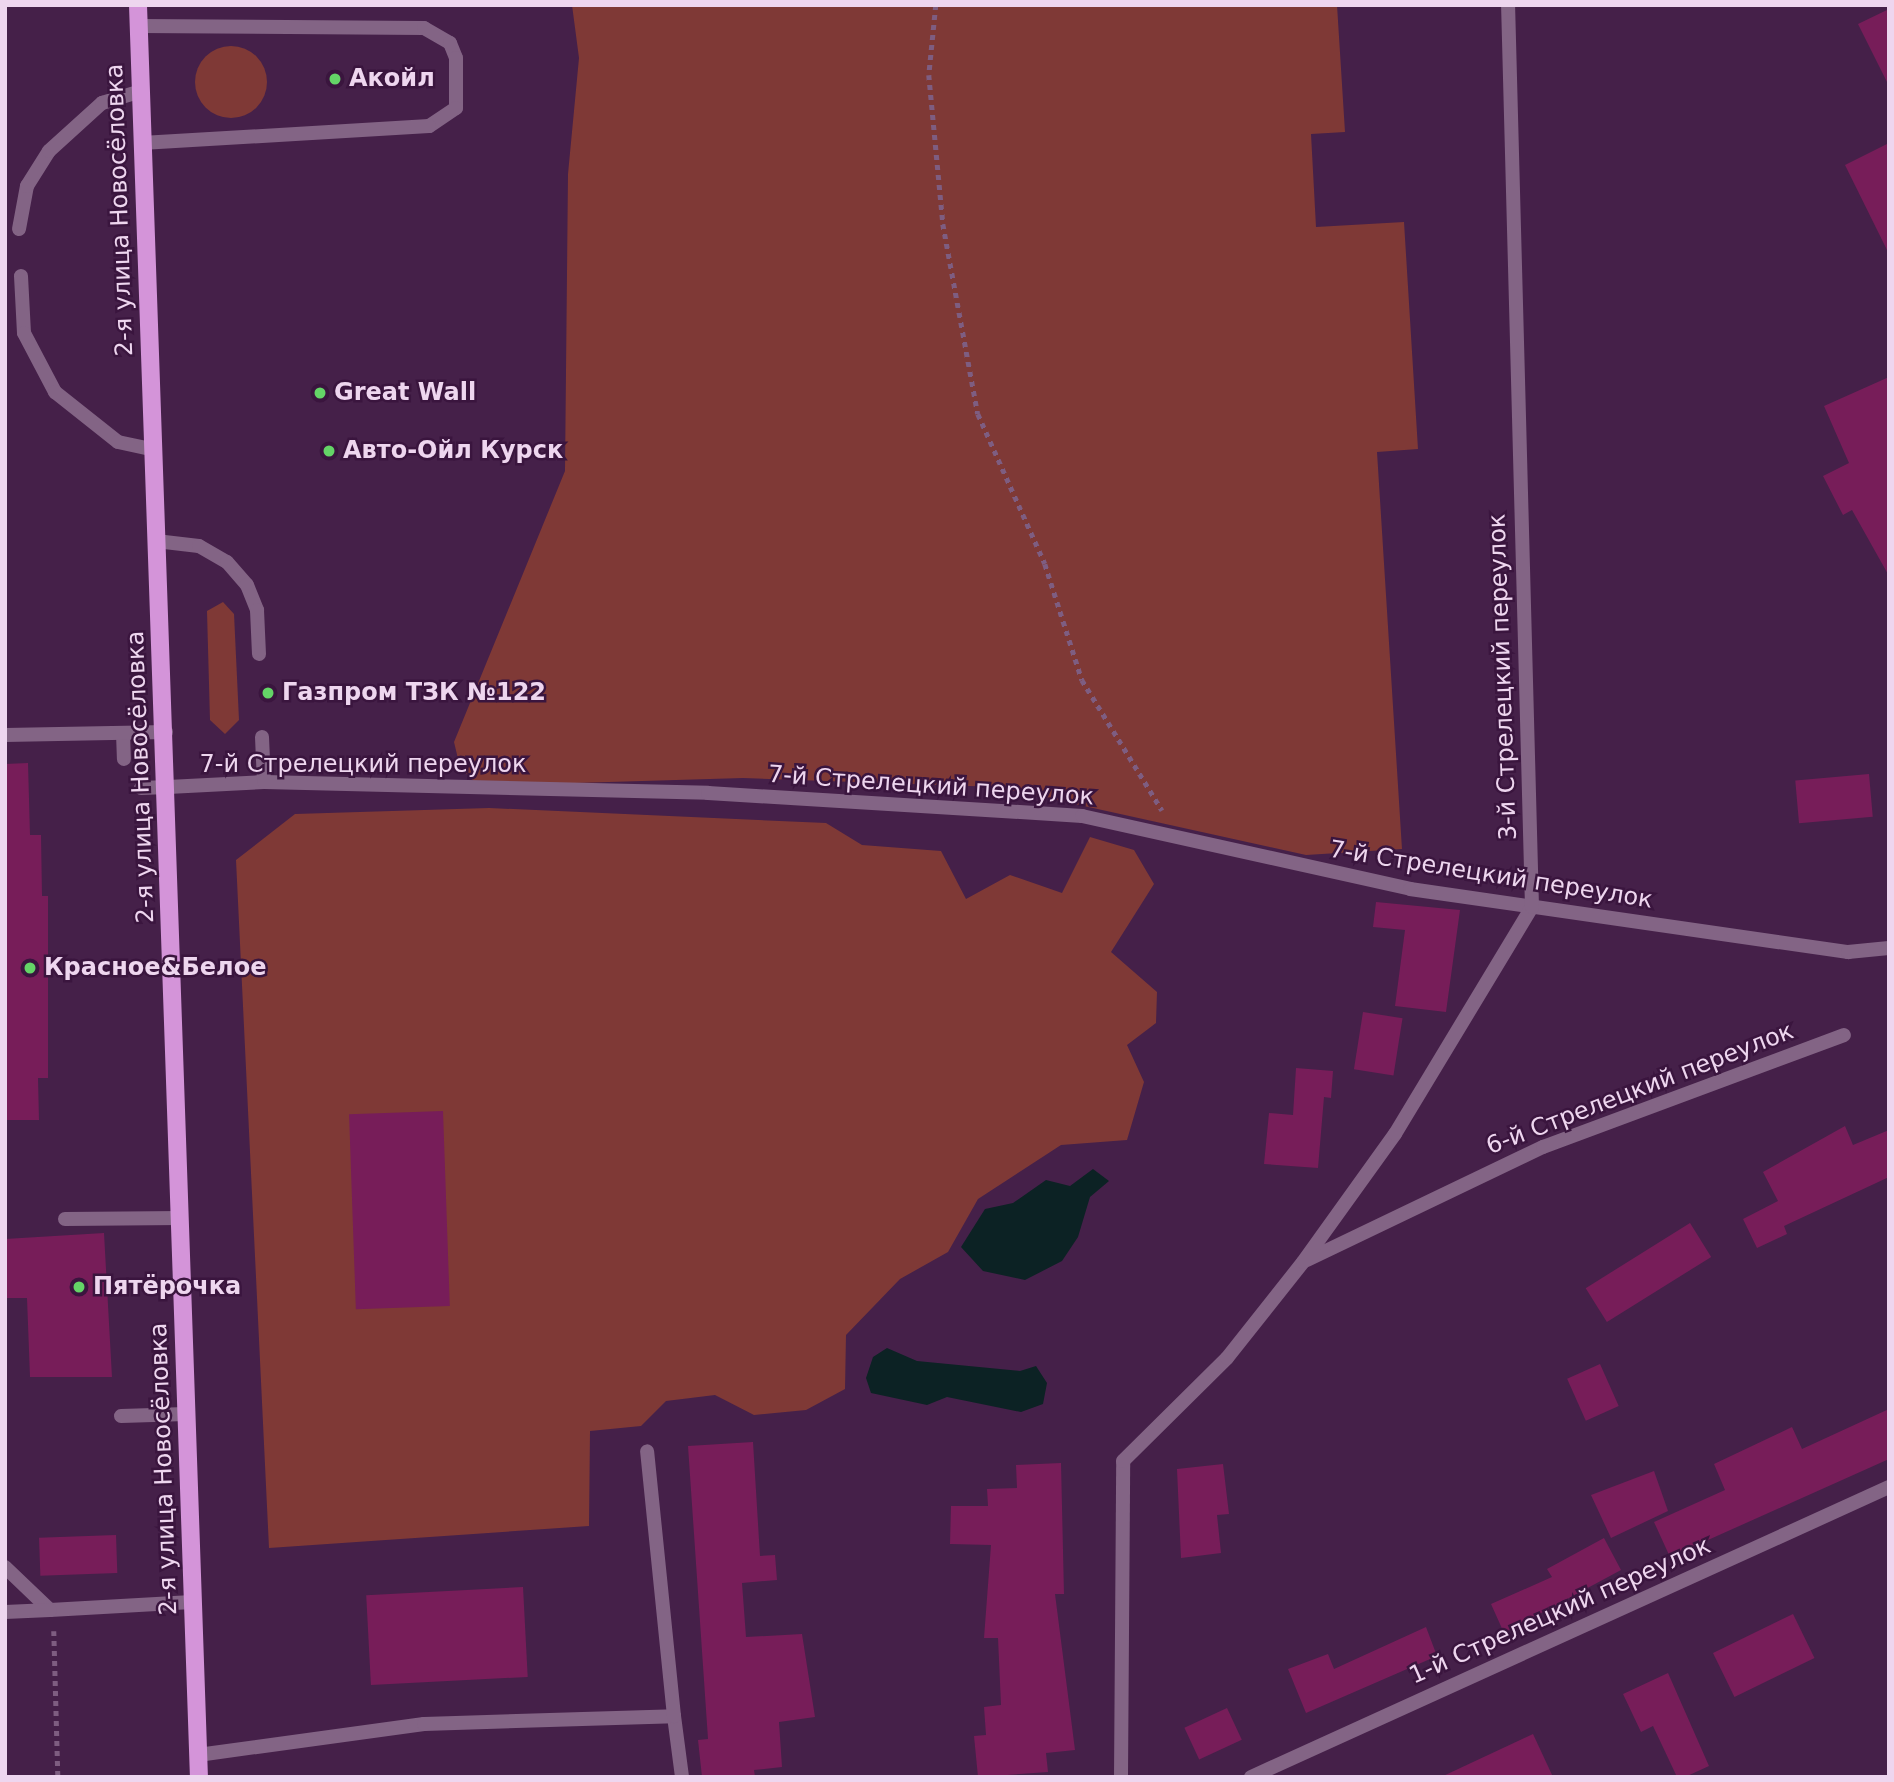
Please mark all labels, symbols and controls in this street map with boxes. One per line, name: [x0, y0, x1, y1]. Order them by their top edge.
street label: 2-я улица Новосёловка: [101, 63, 139, 357]
place label: Акойл: [349, 65, 435, 93]
marker: Акойл: [327, 71, 343, 87]
place label: Great Wall: [334, 379, 476, 407]
marker: Great Wall: [312, 385, 328, 401]
place label: Авто-Ойл Курск: [343, 437, 563, 465]
marker: Авто-Ойл Курск: [321, 443, 337, 459]
street label: 3-й Стрелецкий переулок: [1483, 513, 1523, 841]
street label: 2-я улица Новосёловка: [122, 630, 160, 924]
place label: Газпром ТЗК №122: [282, 679, 546, 707]
marker: Газпром ТЗК №122: [260, 685, 276, 701]
street label: 7-й Стрелецкий переулок: [200, 751, 526, 779]
street label: 7-й Стрелецкий переулок: [767, 760, 1095, 812]
street label: 7-й Стрелецкий переулок: [1327, 835, 1655, 915]
place label: Красное&Белое: [44, 954, 266, 982]
marker: Красное&Белое: [22, 960, 38, 976]
street label: 6-й Стрелецкий переулок: [1482, 1017, 1798, 1161]
place label: Пятёрочка: [93, 1273, 241, 1301]
marker: Пятёрочка: [71, 1279, 87, 1295]
street label: 2-я улица Новосёловка: [145, 1322, 183, 1616]
street label: 1-й Стрелецкий переулок: [1405, 1531, 1715, 1691]

